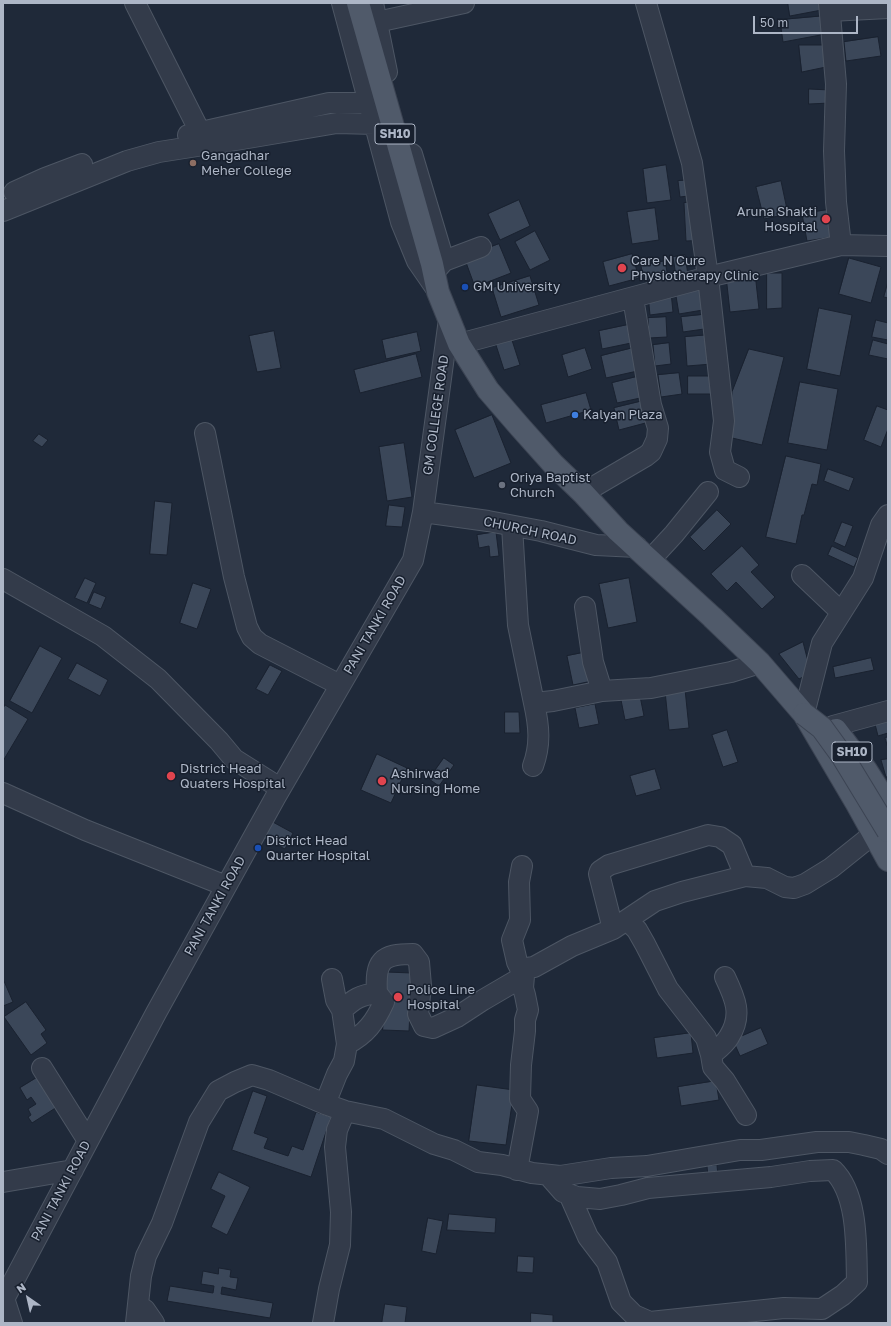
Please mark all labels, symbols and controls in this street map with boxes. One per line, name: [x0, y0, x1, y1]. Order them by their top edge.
scale bar: [755, 8, 860, 34]
text: 50 m: [760, 15, 788, 30]
road number: SH10: [375, 124, 415, 144]
place label: Gangadhar Meher College: [201, 148, 291, 179]
marker: Gangadhar Meher College: [188, 158, 198, 168]
place label: Aruna Shakti Hospital: [737, 204, 817, 235]
marker: Aruna Shakti Hospital: [820, 213, 832, 225]
place label: Care N Cure Physiotherapy Clinic: [631, 253, 759, 284]
marker: Care N Cure Physiotherapy Clinic: [616, 262, 628, 274]
place label: GM University: [473, 279, 560, 295]
marker: GM University: [460, 282, 470, 292]
street label: GM COLLEGE ROAD: [420, 354, 452, 476]
place label: Kalyan Plaza: [583, 407, 663, 423]
marker: Kalyan Plaza: [570, 410, 580, 420]
place label: Oriya Baptist Church: [510, 470, 590, 501]
marker: Oriya Baptist Church: [497, 480, 507, 490]
street label: CHURCH ROAD: [482, 513, 578, 549]
street label: PANI TANKI ROAD: [340, 573, 410, 677]
road number: SH10: [832, 742, 872, 762]
place label: District Head Quaters Hospital: [180, 761, 285, 792]
place label: Ashirwad Nursing Home: [391, 766, 480, 797]
marker: District Head Quaters Hospital: [165, 770, 177, 782]
marker: Ashirwad Nursing Home: [376, 775, 388, 787]
place label: District Head Quarter Hospital: [266, 833, 370, 864]
marker: District Head Quarter Hospital: [253, 843, 263, 853]
street label: PANI TANKI ROAD: [181, 854, 249, 958]
place label: Police Line Hospital: [407, 982, 475, 1013]
marker: Police Line Hospital: [392, 991, 404, 1003]
street label: PANI TANKI ROAD: [28, 1138, 94, 1244]
north arrow: [8, 1278, 48, 1318]
text: N: [14, 1280, 28, 1295]

